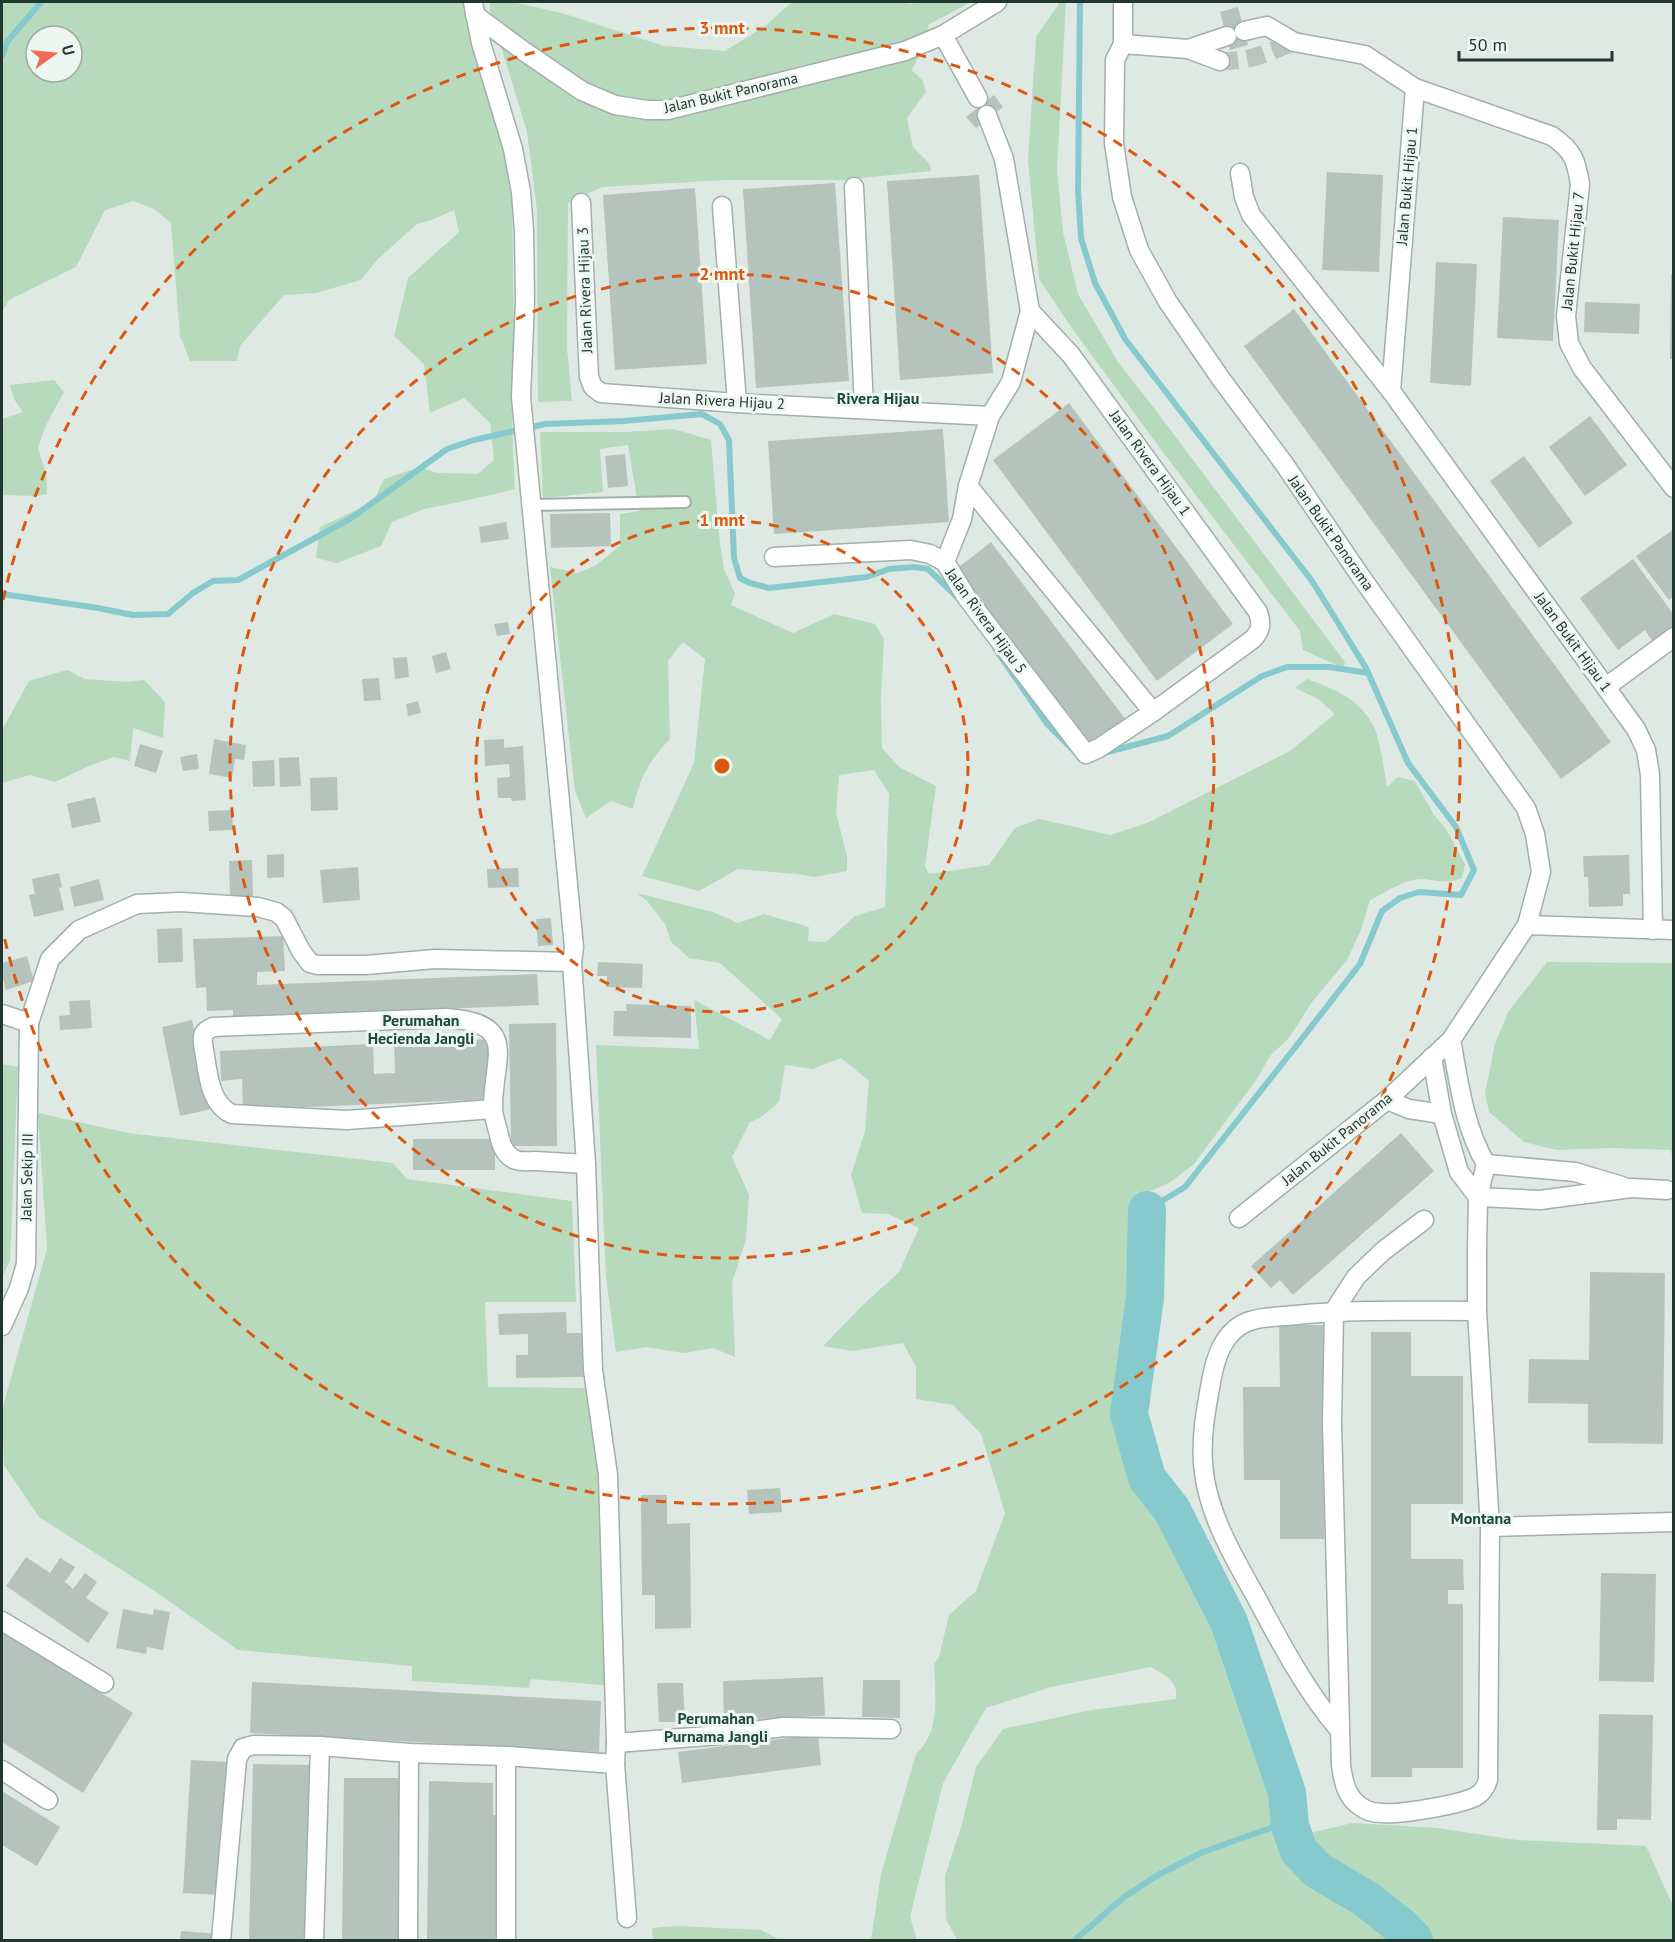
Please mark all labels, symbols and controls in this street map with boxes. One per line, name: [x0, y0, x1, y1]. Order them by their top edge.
text: 3 mnt: [699, 16, 745, 39]
north arrow: [24, 24, 84, 84]
scale bar: [1459, 24, 1612, 62]
text: 50 m: [1468, 33, 1507, 56]
text: U: [58, 43, 79, 58]
street label: Jalan Bukit Panorama: [661, 68, 800, 117]
street label: Jalan Bukit Hijau 1: [1392, 126, 1421, 247]
street label: Jalan Bukit Hijau 7: [1557, 191, 1588, 312]
street label: Jalan Rivera Hijau 3: [573, 227, 596, 354]
text: 2 mnt: [699, 262, 745, 285]
street label: Jalan Rivera Hijau 2: [658, 388, 785, 413]
district label: Rivera Hijau: [837, 388, 919, 408]
street label: Jalan Rivera Hijau 1: [1105, 405, 1195, 519]
street label: Jalan Bukit Panorama: [1284, 470, 1378, 594]
text: 1 mnt: [699, 508, 745, 531]
street label: Jalan Rivera Hijau 5: [941, 563, 1031, 677]
street label: Jalan Bukit Hijau 1: [1530, 587, 1616, 695]
centre of rings: [712, 756, 732, 776]
district label: Perumahan Hecienda Jangli: [368, 1010, 474, 1048]
street label: Jalan Bukit Panorama: [1277, 1088, 1396, 1190]
street label: Jalan Sekip III: [16, 1133, 37, 1222]
district label: Montana: [1451, 1508, 1511, 1528]
district label: Perumahan Purnama Jangli: [664, 1708, 768, 1746]

